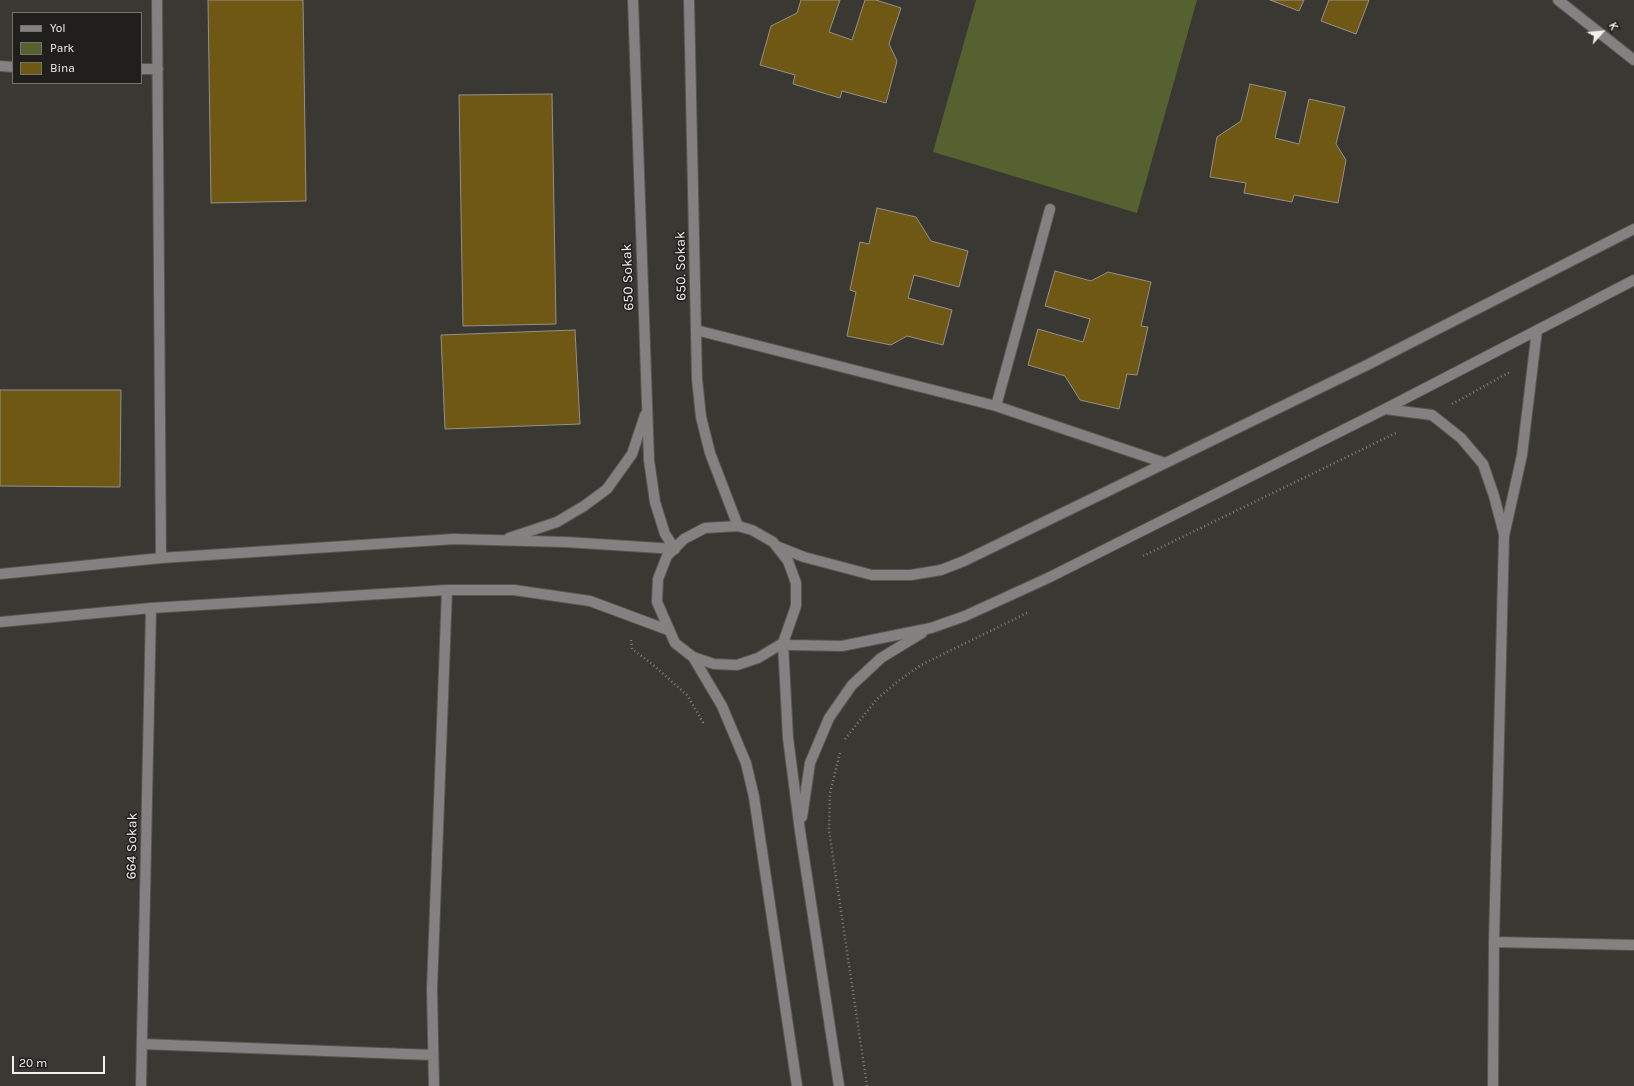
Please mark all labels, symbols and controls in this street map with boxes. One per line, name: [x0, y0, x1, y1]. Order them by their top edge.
legend: [12, 12, 142, 84]
north arrow: [1582, 12, 1622, 52]
text: K: [1606, 20, 1621, 32]
text: Yol: [50, 21, 66, 35]
text: Park: [50, 41, 74, 55]
text: Bina: [50, 61, 75, 75]
street label: 650. Sokak: [672, 231, 690, 301]
street label: 650 Sokak: [618, 243, 638, 311]
street label: 664 Sokak: [123, 812, 141, 880]
scale bar: [14, 1048, 107, 1074]
text: 20 m: [19, 1056, 47, 1070]

